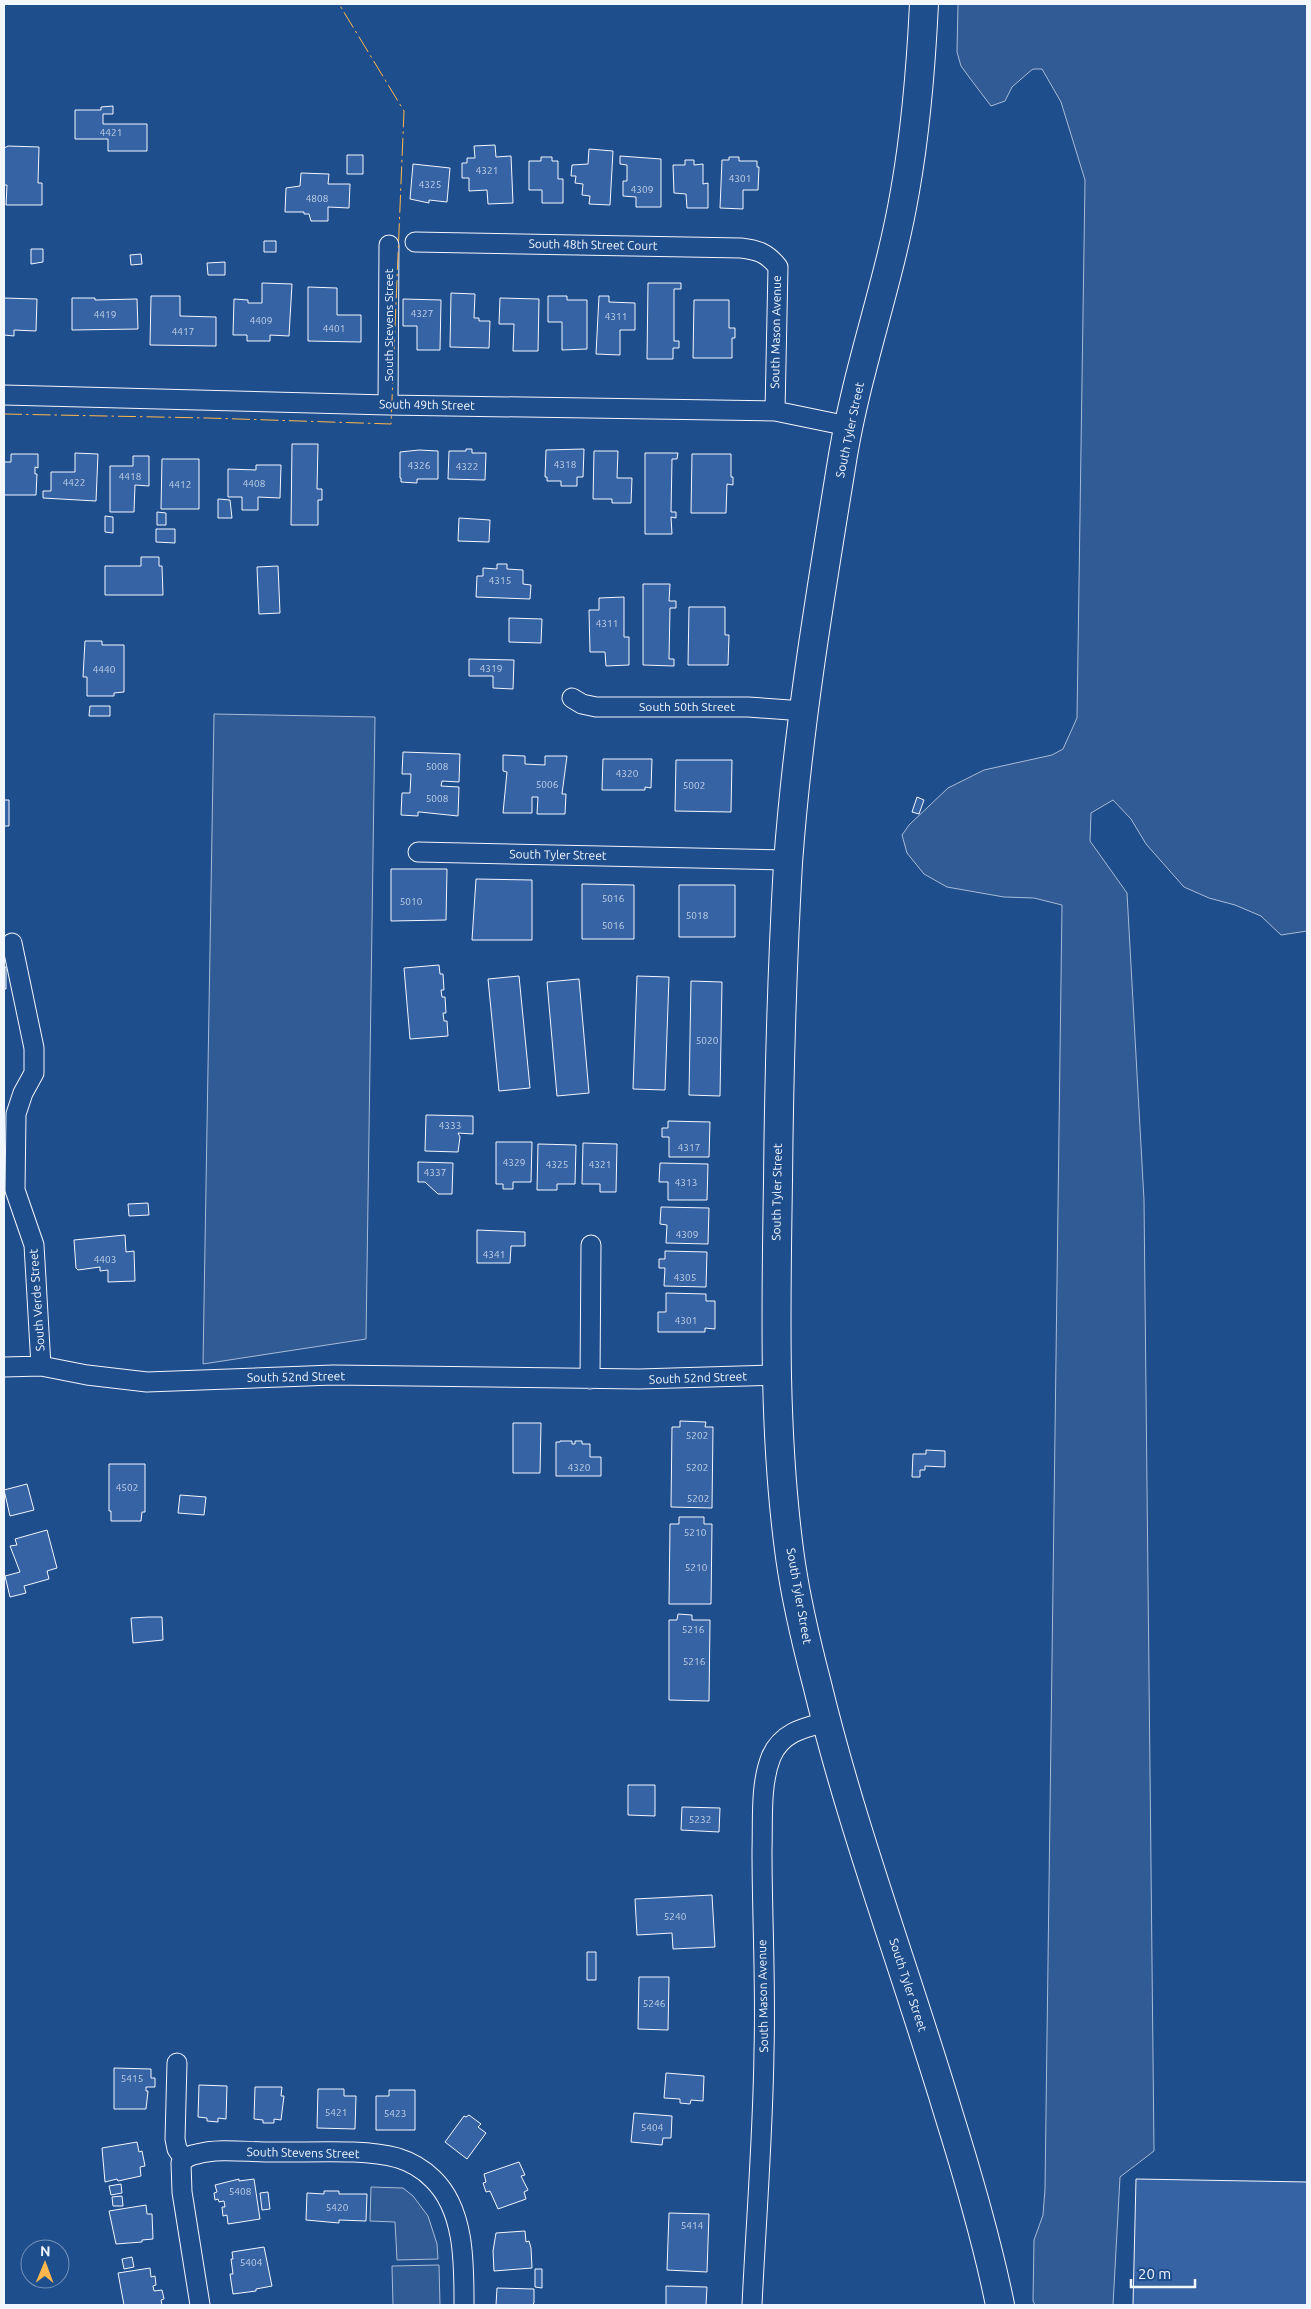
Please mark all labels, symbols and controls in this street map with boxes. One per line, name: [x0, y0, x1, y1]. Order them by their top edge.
house number: 4421: [100, 127, 122, 138]
house number: 4321: [476, 165, 498, 176]
house number: 4301: [729, 173, 751, 184]
house number: 4325: [419, 179, 441, 190]
house number: 4309: [631, 184, 653, 195]
house number: 4808: [306, 193, 329, 204]
street label: South 48th Street Court: [528, 237, 658, 252]
street label: South Stevens Street: [382, 268, 395, 381]
street label: South Mason Avenue: [768, 275, 783, 389]
house number: 4327: [411, 308, 433, 319]
house number: 4419: [94, 309, 116, 320]
house number: 4311: [605, 311, 627, 322]
house number: 4409: [250, 315, 272, 326]
house number: 4401: [323, 323, 345, 334]
house number: 4417: [172, 326, 194, 337]
street label: South Tyler Street: [833, 381, 866, 479]
street label: South 49th Street: [379, 397, 475, 412]
house number: 4318: [554, 459, 577, 470]
house number: 4326: [408, 460, 431, 471]
house number: 4322: [456, 461, 478, 472]
house number: 4418: [119, 471, 142, 482]
house number: 4422: [63, 477, 85, 488]
house number: 4408: [243, 478, 266, 489]
house number: 4412: [169, 479, 191, 490]
house number: 4315: [489, 575, 511, 586]
house number: 4311: [596, 618, 618, 629]
house number: 4319: [480, 663, 502, 674]
house number: 4440: [93, 664, 116, 675]
street label: South 50th Street: [639, 700, 735, 713]
house number: 5008: [426, 761, 449, 772]
house number: 4320: [616, 768, 639, 779]
house number: 5006: [536, 779, 559, 790]
house number: 5002: [683, 780, 705, 791]
house number: 5008: [426, 793, 449, 804]
street label: South Tyler Street: [509, 847, 607, 862]
house number: 5016: [602, 893, 625, 904]
house number: 5010: [400, 896, 423, 907]
house number: 5018: [686, 910, 709, 921]
house number: 5016: [602, 920, 625, 931]
house number: 5020: [696, 1035, 719, 1046]
house number: 4333: [439, 1120, 461, 1131]
house number: 4317: [678, 1142, 700, 1153]
street label: South Tyler Street: [769, 1143, 784, 1241]
house number: 4329: [503, 1157, 525, 1168]
house number: 4325: [546, 1159, 568, 1170]
house number: 4321: [589, 1159, 611, 1170]
house number: 4337: [424, 1167, 446, 1178]
house number: 4313: [675, 1177, 697, 1188]
house number: 4309: [676, 1229, 698, 1240]
street label: South Verde Street: [26, 1248, 47, 1352]
house number: 4341: [483, 1249, 505, 1260]
house number: 4403: [94, 1254, 116, 1265]
house number: 4305: [674, 1272, 696, 1283]
house number: 4301: [675, 1315, 697, 1326]
street label: South 52nd Street: [247, 1369, 345, 1384]
street label: South 52nd Street: [649, 1369, 748, 1386]
house number: 5202: [686, 1430, 708, 1441]
house number: 4320: [568, 1462, 591, 1473]
house number: 5202: [686, 1462, 708, 1473]
house number: 4502: [116, 1482, 138, 1493]
house number: 5202: [687, 1493, 709, 1504]
house number: 5210: [684, 1527, 707, 1538]
street label: South Tyler Street: [785, 1547, 814, 1645]
house number: 5210: [685, 1562, 708, 1573]
house number: 5216: [682, 1624, 705, 1635]
house number: 5216: [683, 1656, 706, 1667]
house number: 5232: [689, 1814, 711, 1825]
house number: 5240: [664, 1911, 687, 1922]
street label: South Tyler Street: [887, 1937, 930, 2033]
street label: South Mason Avenue: [755, 1939, 770, 2053]
house number: 5246: [643, 1998, 666, 2009]
house number: 5415: [121, 2073, 143, 2084]
house number: 5421: [325, 2107, 347, 2118]
house number: 5423: [384, 2108, 406, 2119]
house number: 5404: [641, 2122, 664, 2133]
street label: South Stevens Street: [246, 2145, 360, 2160]
house number: 5408: [229, 2186, 252, 2197]
house number: 5420: [326, 2202, 349, 2213]
house number: 5414: [681, 2220, 704, 2231]
north arrow: [20, 2239, 70, 2289]
text: N: [40, 2243, 51, 2259]
scale bar: [1131, 2256, 1195, 2288]
house number: 5404: [240, 2257, 263, 2268]
text: 20 m: [1138, 2265, 1171, 2282]

